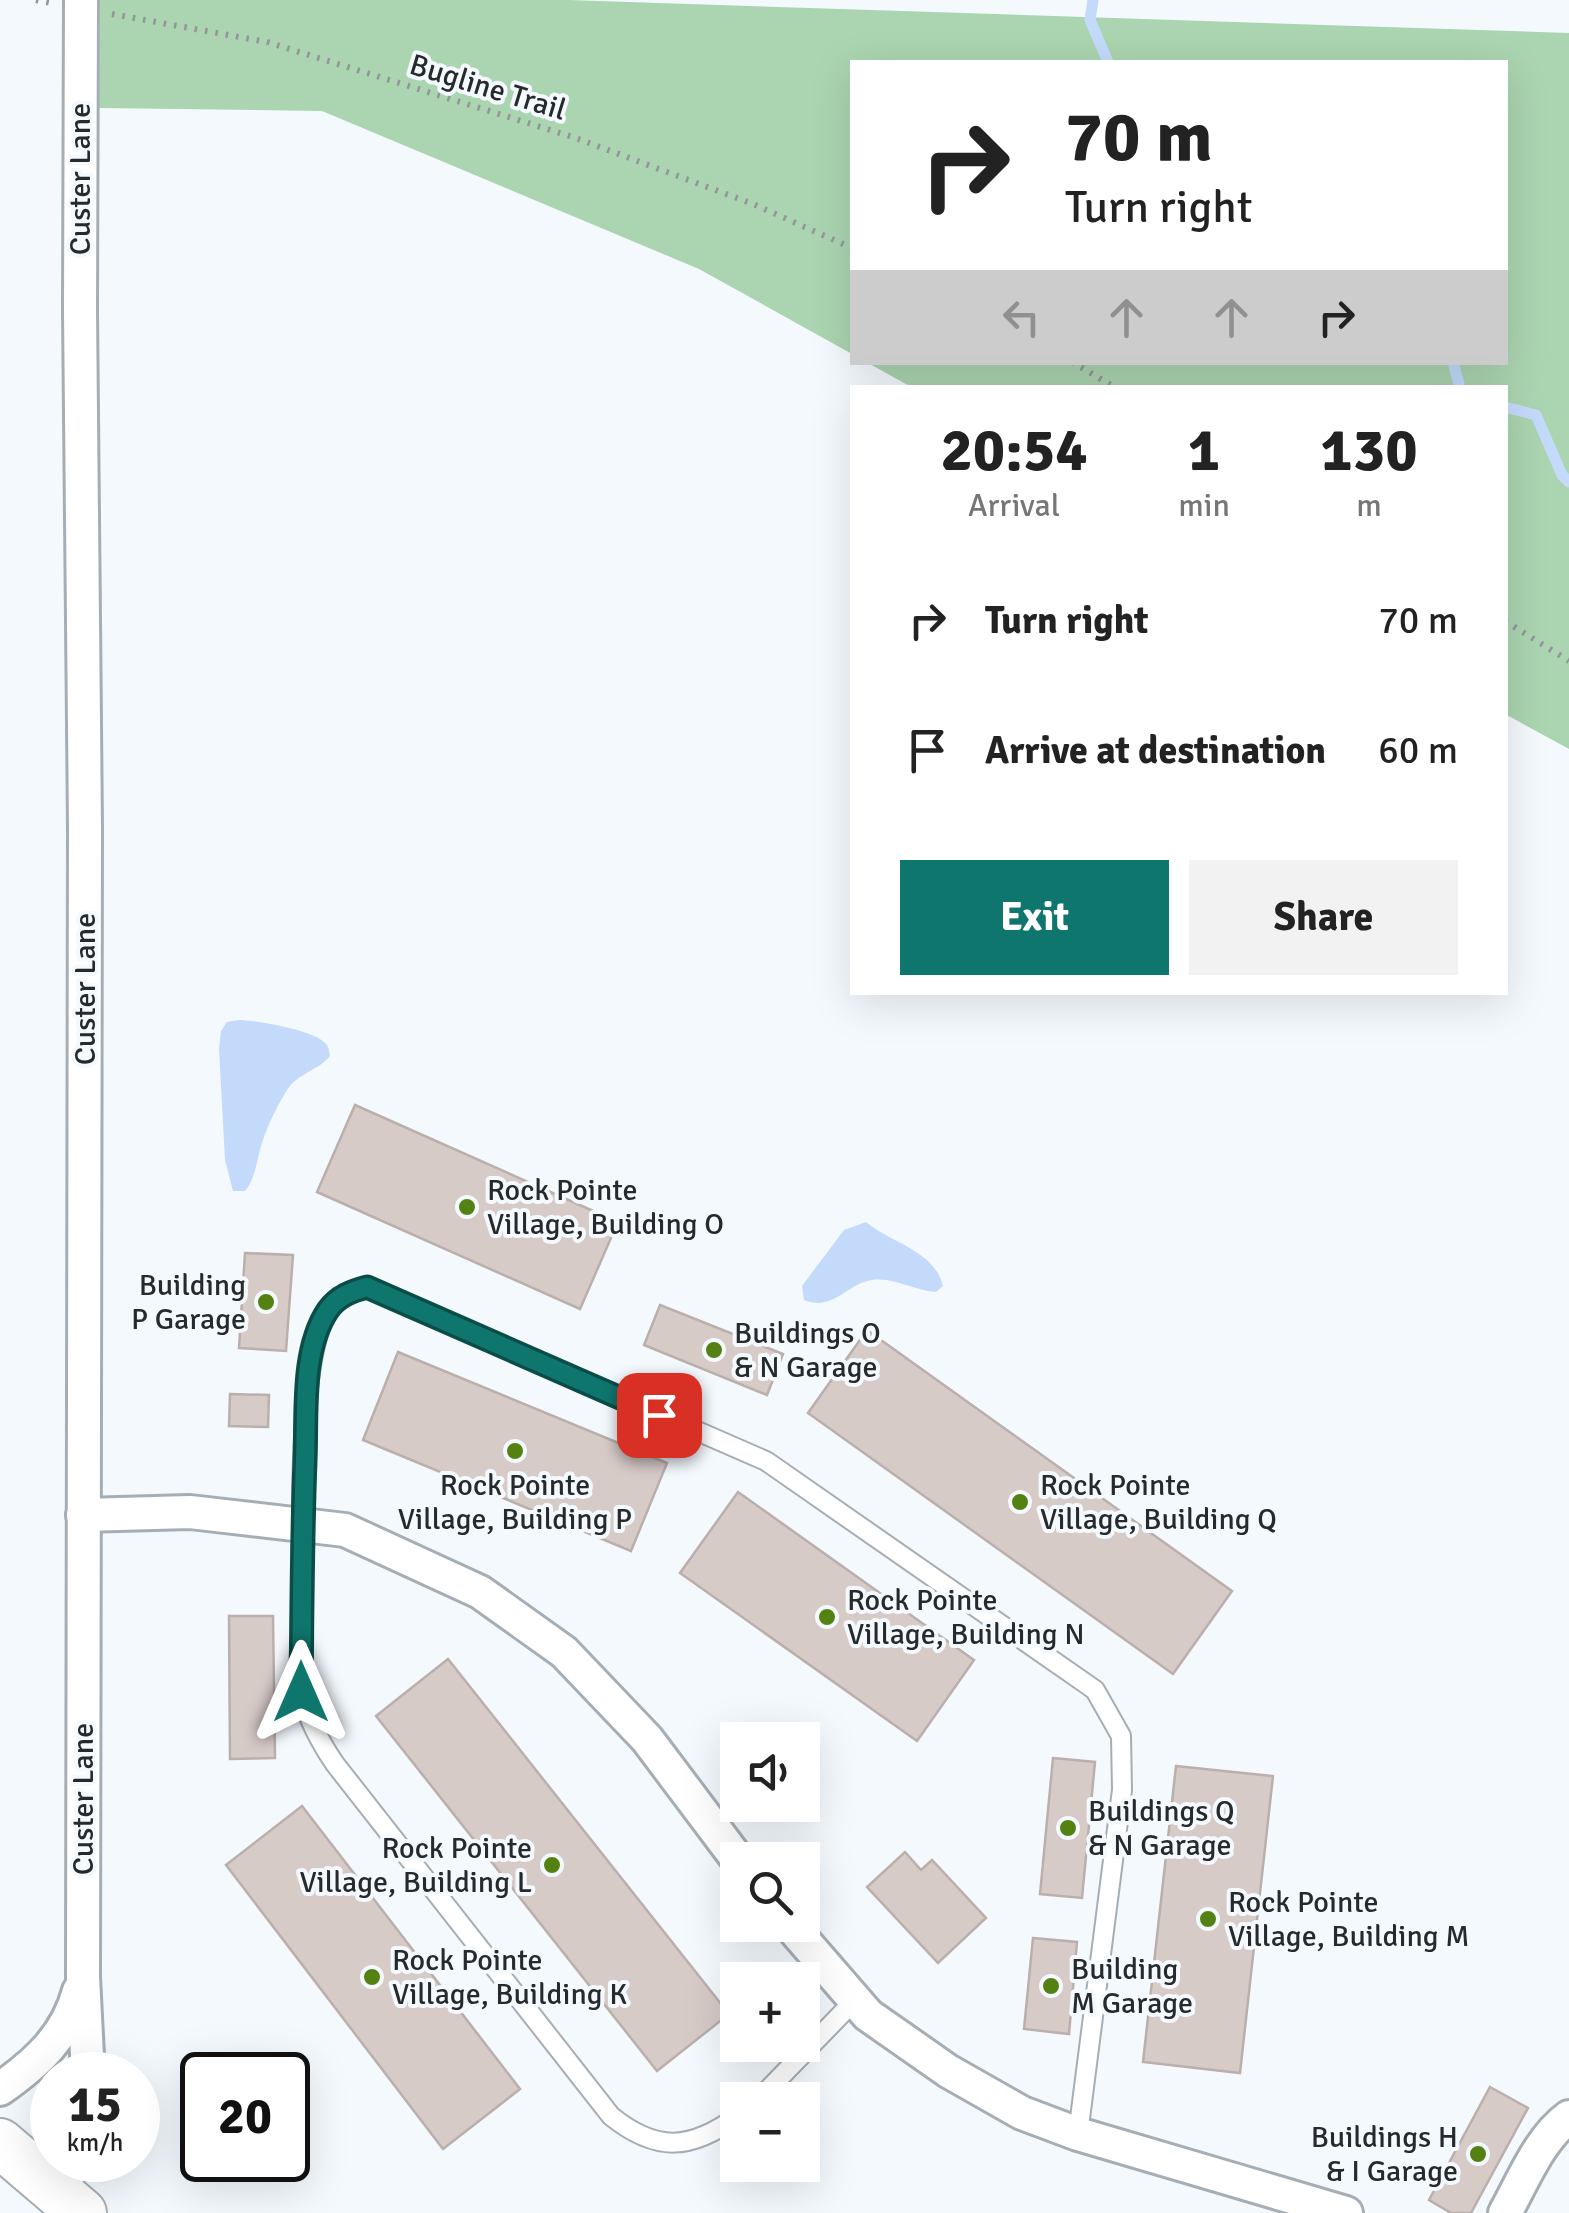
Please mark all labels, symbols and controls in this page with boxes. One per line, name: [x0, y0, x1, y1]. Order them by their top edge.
street label: Bugline Trail: [405, 46, 570, 129]
text: 70 m: [1065, 94, 1213, 180]
icon: right: [900, 100, 1030, 230]
street label: Custer Lane: [62, 103, 99, 255]
text: Turn right: [1065, 180, 1253, 235]
icon: left: [994, 290, 1049, 345]
icon: ahead: [1099, 290, 1154, 345]
icon: ahead: [1204, 290, 1259, 345]
icon: right: [1309, 290, 1364, 345]
text: 20:54: [940, 414, 1088, 488]
text: 1: [1188, 414, 1220, 488]
text: 130: [1320, 414, 1418, 488]
text: Arrival: [968, 486, 1060, 525]
text: min: [1178, 486, 1230, 525]
text: m: [1356, 486, 1382, 525]
icon: right: [900, 593, 955, 648]
text: Turn right: [985, 597, 1149, 644]
text: 70 m: [1378, 597, 1458, 644]
icon: arrive: [900, 723, 955, 778]
text: Arrive at destination: [985, 727, 1326, 774]
text: 60 m: [1378, 727, 1458, 774]
button: Exit: [900, 860, 1169, 975]
button: Share: [1189, 860, 1458, 975]
street label: Custer Lane: [67, 913, 104, 1065]
place label: Rock Pointe Village, Building O: [487, 1172, 724, 1243]
marker: Rock Pointe Village, Building O: [456, 1196, 478, 1218]
place label: Building P Garage: [131, 1267, 246, 1338]
marker: Building P Garage: [255, 1291, 277, 1313]
place label: Buildings O & N Garage: [734, 1315, 881, 1386]
marker: Buildings O & N Garage: [703, 1339, 725, 1361]
pin: [617, 1373, 702, 1458]
icon: arrive: [632, 1388, 687, 1443]
marker: Rock Pointe Village, Building P: [504, 1440, 526, 1462]
place label: Rock Pointe Village, Building P: [398, 1467, 632, 1538]
place label: Rock Pointe Village, Building Q: [1040, 1467, 1277, 1538]
marker: Rock Pointe Village, Building Q: [1009, 1491, 1031, 1513]
place label: Rock Pointe Village, Building N: [847, 1582, 1085, 1653]
marker: Rock Pointe Village, Building N: [816, 1606, 838, 1628]
position arrow: [249, 1640, 353, 1744]
map controls: [720, 1722, 820, 2182]
button: sound: [720, 1722, 820, 1822]
street label: Custer Lane: [65, 1723, 102, 1875]
place label: Buildings Q & N Garage: [1088, 1793, 1235, 1864]
marker: Buildings Q & N Garage: [1057, 1817, 1079, 1839]
place label: Rock Pointe Village, Building L: [299, 1830, 532, 1901]
button: search: [720, 1842, 820, 1942]
marker: Rock Pointe Village, Building L: [541, 1854, 563, 1876]
place label: Rock Pointe Village, Building M: [1228, 1884, 1469, 1955]
marker: Rock Pointe Village, Building M: [1197, 1908, 1219, 1930]
place label: Rock Pointe Village, Building K: [392, 1942, 627, 2013]
place label: Building M Garage: [1071, 1951, 1193, 2022]
button: +: [720, 1962, 820, 2062]
marker: Rock Pointe Village, Building K: [361, 1966, 383, 1988]
marker: Building M Garage: [1040, 1975, 1062, 1997]
speed limit sign: 20: [180, 2052, 310, 2182]
text: 15: [68, 2074, 122, 2136]
button: −: [720, 2082, 820, 2182]
place label: Buildings H & I Garage: [1311, 2119, 1458, 2190]
text: km/h: [67, 2127, 123, 2158]
marker: Buildings H & I Garage: [1467, 2143, 1489, 2165]

